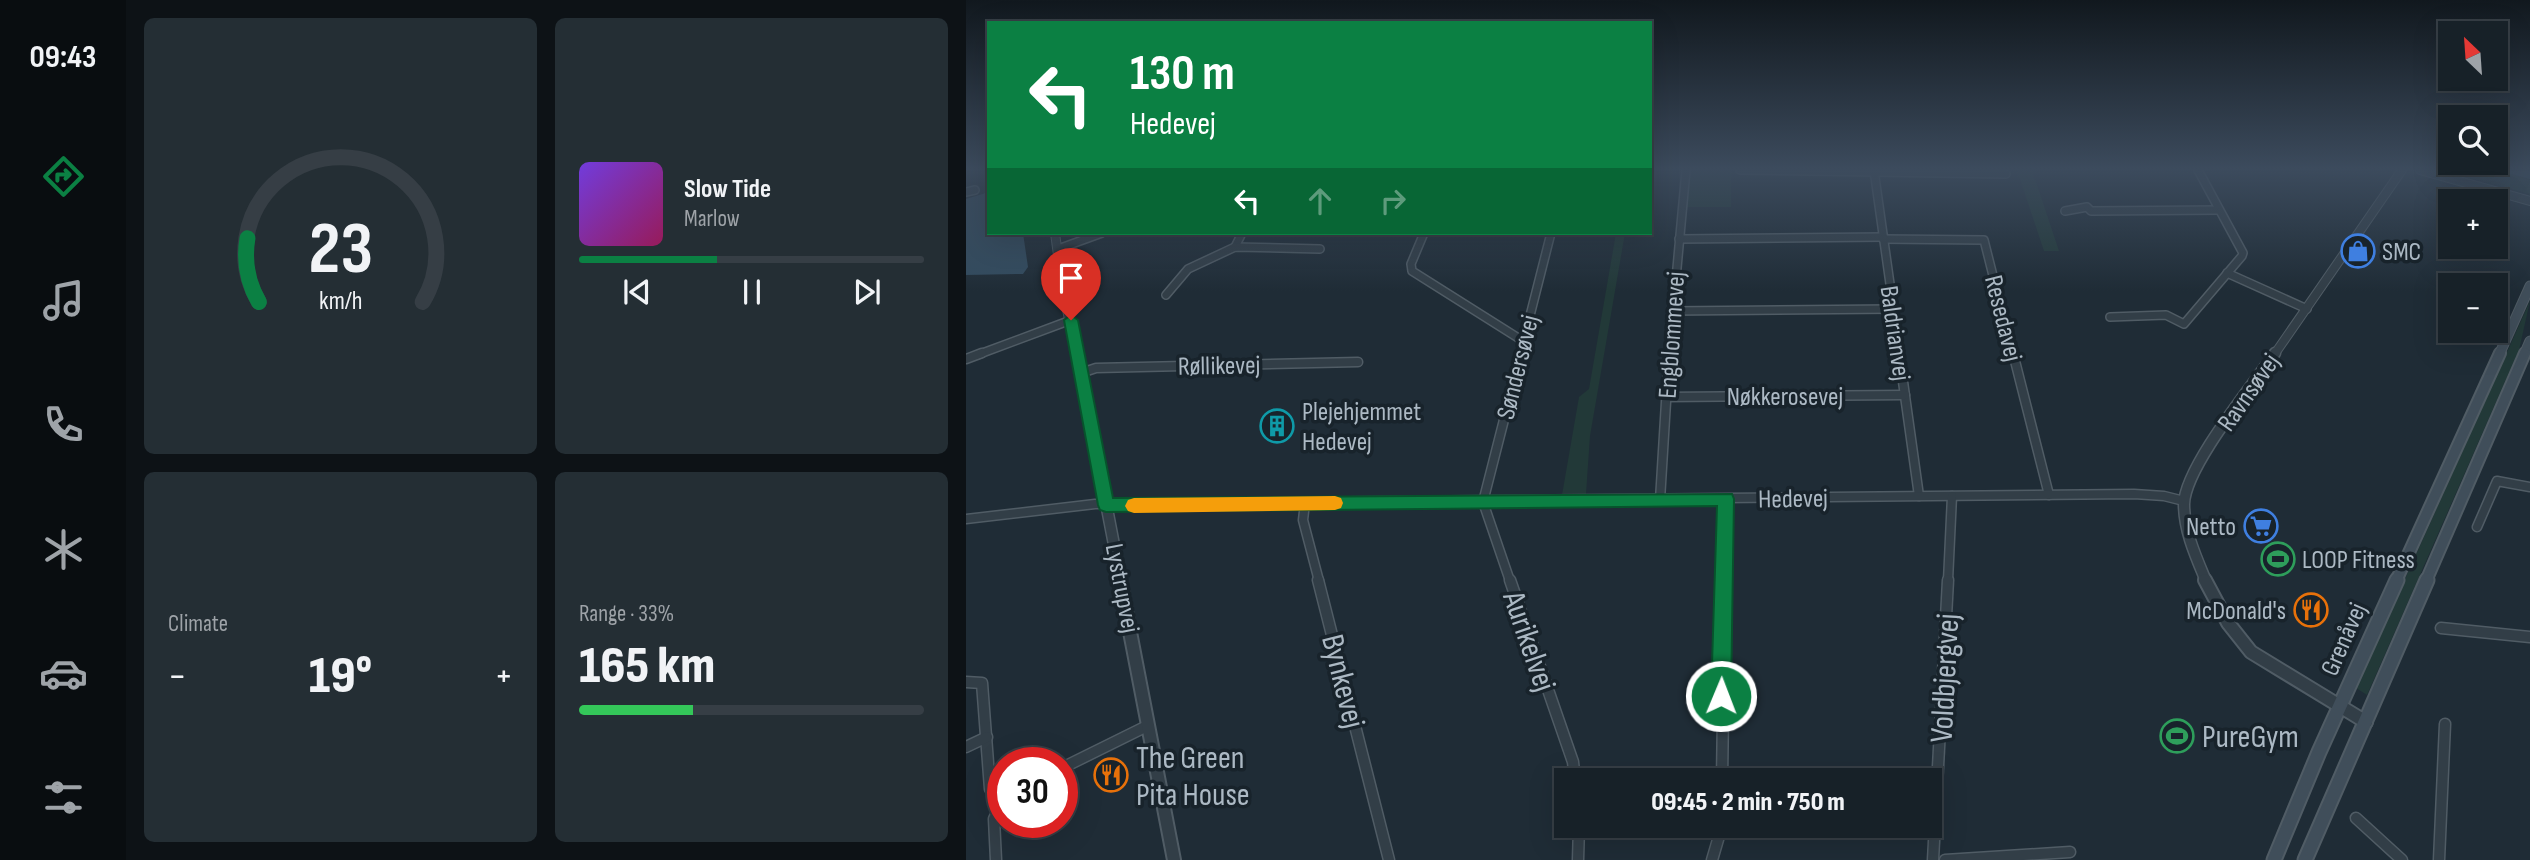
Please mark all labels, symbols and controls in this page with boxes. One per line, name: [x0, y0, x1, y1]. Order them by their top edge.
north arrow: [2438, 21, 2508, 91]
map controls: [2438, 21, 2508, 343]
text: 09:43: [30, 38, 96, 77]
text: 130 m: [1130, 45, 1235, 104]
icon: left: [1015, 49, 1106, 140]
text: Hedevej: [1130, 105, 1216, 144]
button: search: [2438, 105, 2508, 175]
icon: directions: [39, 152, 88, 201]
text: Slow Tide: [684, 174, 771, 205]
icon: left: [1228, 182, 1266, 220]
icon: ahead: [1301, 182, 1339, 220]
icon: right: [1374, 182, 1412, 220]
button: +: [2438, 189, 2508, 259]
text: Marlow: [684, 205, 740, 233]
text: 23: [308, 207, 373, 295]
shop icon: SMC: [2339, 232, 2377, 270]
place label: SMC: [2382, 237, 2421, 268]
pin: [1041, 248, 1101, 320]
icon: arrive: [1052, 259, 1090, 297]
street label: Engblommevej: [1653, 271, 1692, 400]
street label: Resedavej: [1977, 272, 2028, 365]
icon: previous: [618, 273, 656, 311]
icon: pause: [733, 273, 771, 311]
icon: next: [848, 273, 886, 311]
button: −: [2438, 273, 2508, 343]
icon: music: [39, 276, 88, 325]
street label: Baldrianvej: [1873, 284, 1917, 383]
text: km/h: [319, 286, 362, 317]
street label: Søndersøvej: [1491, 312, 1546, 423]
street label: Ravnsøvej: [2211, 348, 2287, 438]
street label: Røllikevej: [1178, 350, 1260, 383]
street label: Nøkkerosevej: [1727, 382, 1843, 413]
place label: Plejehjemmet Hedevej: [1302, 397, 1421, 458]
icon: phone: [39, 400, 88, 449]
building icon: Plejehjemmet Hedevej: [1258, 407, 1296, 445]
street label: Hedevej: [1758, 483, 1828, 516]
supermarket icon: Netto: [2242, 507, 2280, 545]
place label: Netto: [2186, 512, 2236, 543]
icon: climate: [39, 525, 88, 574]
sports icon: LOOP Fitness: [2259, 540, 2297, 578]
street label: Lystrupvej: [1098, 541, 1145, 636]
place label: LOOP Fitness: [2302, 545, 2415, 576]
street label: Aurikelvej: [1493, 585, 1564, 697]
restaurant icon: McDonald's: [2292, 591, 2330, 629]
place label: McDonald's: [2186, 596, 2286, 627]
street label: Grenåvej: [2315, 598, 2374, 681]
text: Range · 33%: [579, 600, 674, 628]
text: Climate: [168, 610, 228, 638]
street label: Voldbjergvej: [1923, 613, 1968, 744]
street label: Bynkevej: [1312, 631, 1373, 732]
text: 165 km: [579, 635, 715, 698]
text: 19°: [309, 645, 372, 708]
icon: car: [39, 649, 88, 698]
text: −: [168, 654, 187, 699]
text: +: [494, 654, 513, 699]
position arrow: [1684, 659, 1758, 733]
sports icon: PureGym: [2158, 717, 2196, 755]
place label: PureGym: [2202, 718, 2299, 757]
place label: The Green Pita House: [1136, 739, 1250, 815]
speed limit sign: 30: [987, 747, 1078, 838]
restaurant icon: The Green Pita House: [1092, 756, 1130, 794]
icon: filters: [39, 773, 88, 822]
text: 09:45 · 2 min · 750 m: [1651, 787, 1845, 818]

